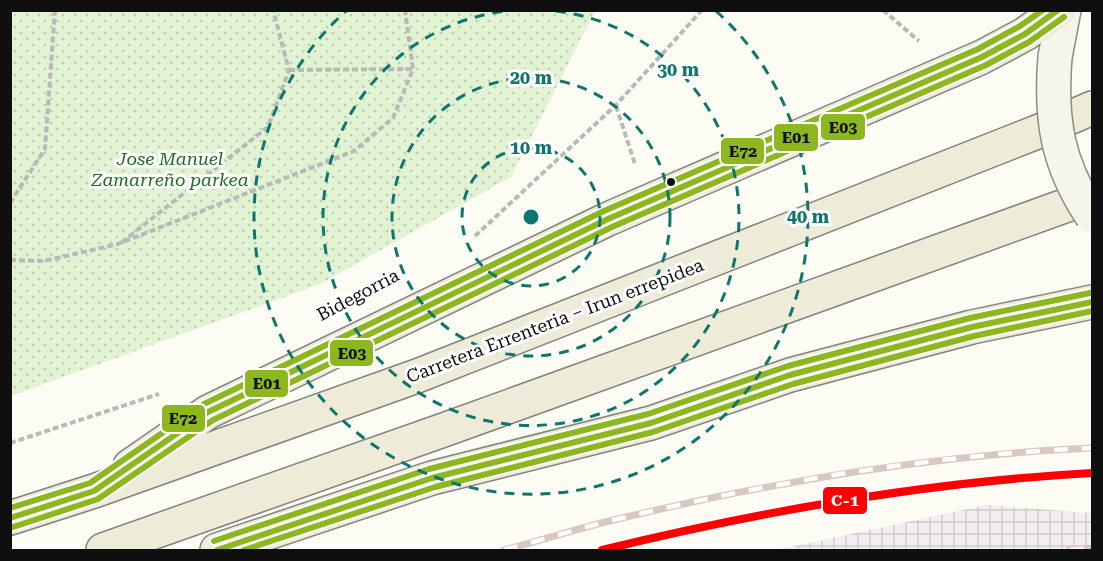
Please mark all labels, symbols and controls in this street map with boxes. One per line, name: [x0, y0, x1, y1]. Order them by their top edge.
text: 30 m: [657, 59, 700, 80]
text: 20 m: [510, 67, 553, 88]
line badge: E03: [820, 113, 866, 141]
text: E03: [829, 118, 857, 137]
line badge: E01: [773, 123, 819, 152]
text: E01: [782, 128, 810, 147]
text: 10 m: [510, 137, 553, 158]
line badge: E72: [720, 137, 765, 165]
text: E72: [729, 142, 757, 161]
park label: Jose Manuel Zamarreño parkea: [90, 148, 249, 190]
unlabelled marker: [665, 176, 677, 188]
text: 40 m: [787, 206, 830, 227]
centre of rings: [521, 207, 541, 227]
street label: Carretera Errenteria – Irun errepidea: [403, 254, 707, 387]
street label: Bidegorria: [313, 264, 403, 325]
line badge: E03: [329, 339, 374, 367]
text: E03: [338, 344, 366, 363]
line badge: E01: [244, 369, 289, 398]
text: E01: [253, 374, 281, 393]
line badge: E72: [161, 404, 206, 433]
text: E72: [169, 409, 197, 428]
line badge: C-1: [822, 486, 868, 515]
text: C-1: [831, 491, 859, 510]

